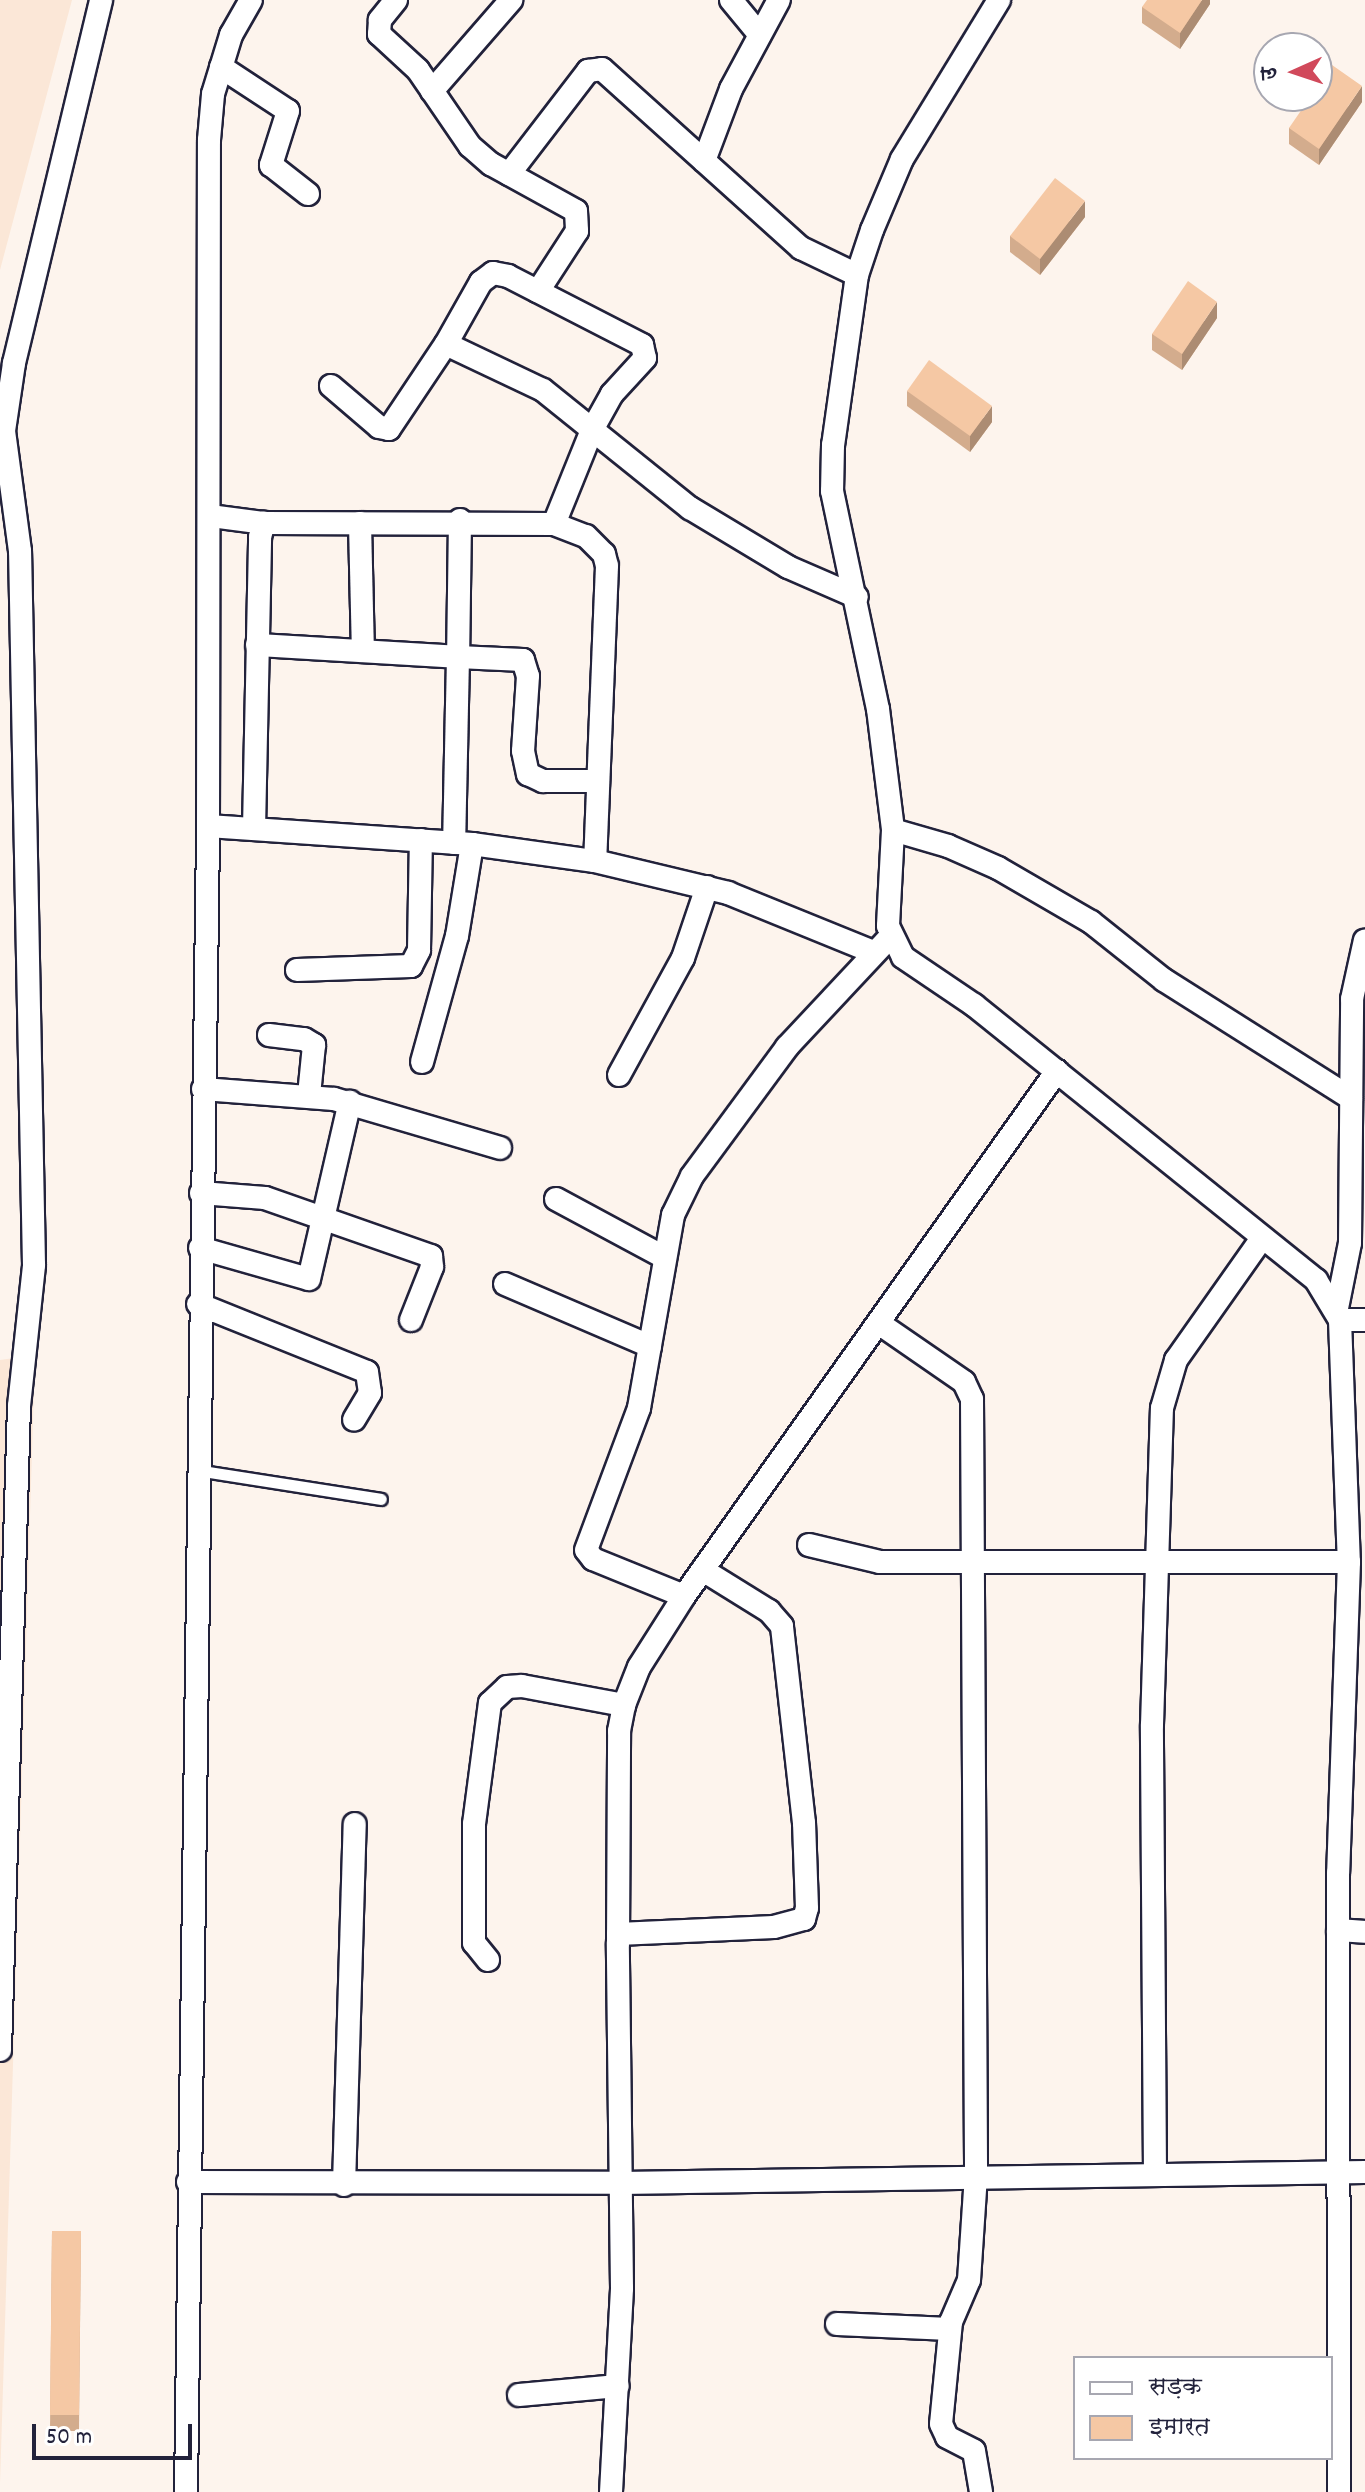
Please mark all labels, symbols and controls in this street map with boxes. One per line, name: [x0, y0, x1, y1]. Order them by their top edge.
north arrow: [1253, 32, 1333, 112]
text: उ: [1255, 66, 1286, 80]
legend: [1073, 2356, 1333, 2460]
text: सड़क: [1149, 2371, 1202, 2405]
scale bar: [36, 2408, 196, 2458]
text: इमारत: [1149, 2411, 1210, 2445]
text: 50 m: [46, 2421, 92, 2455]

